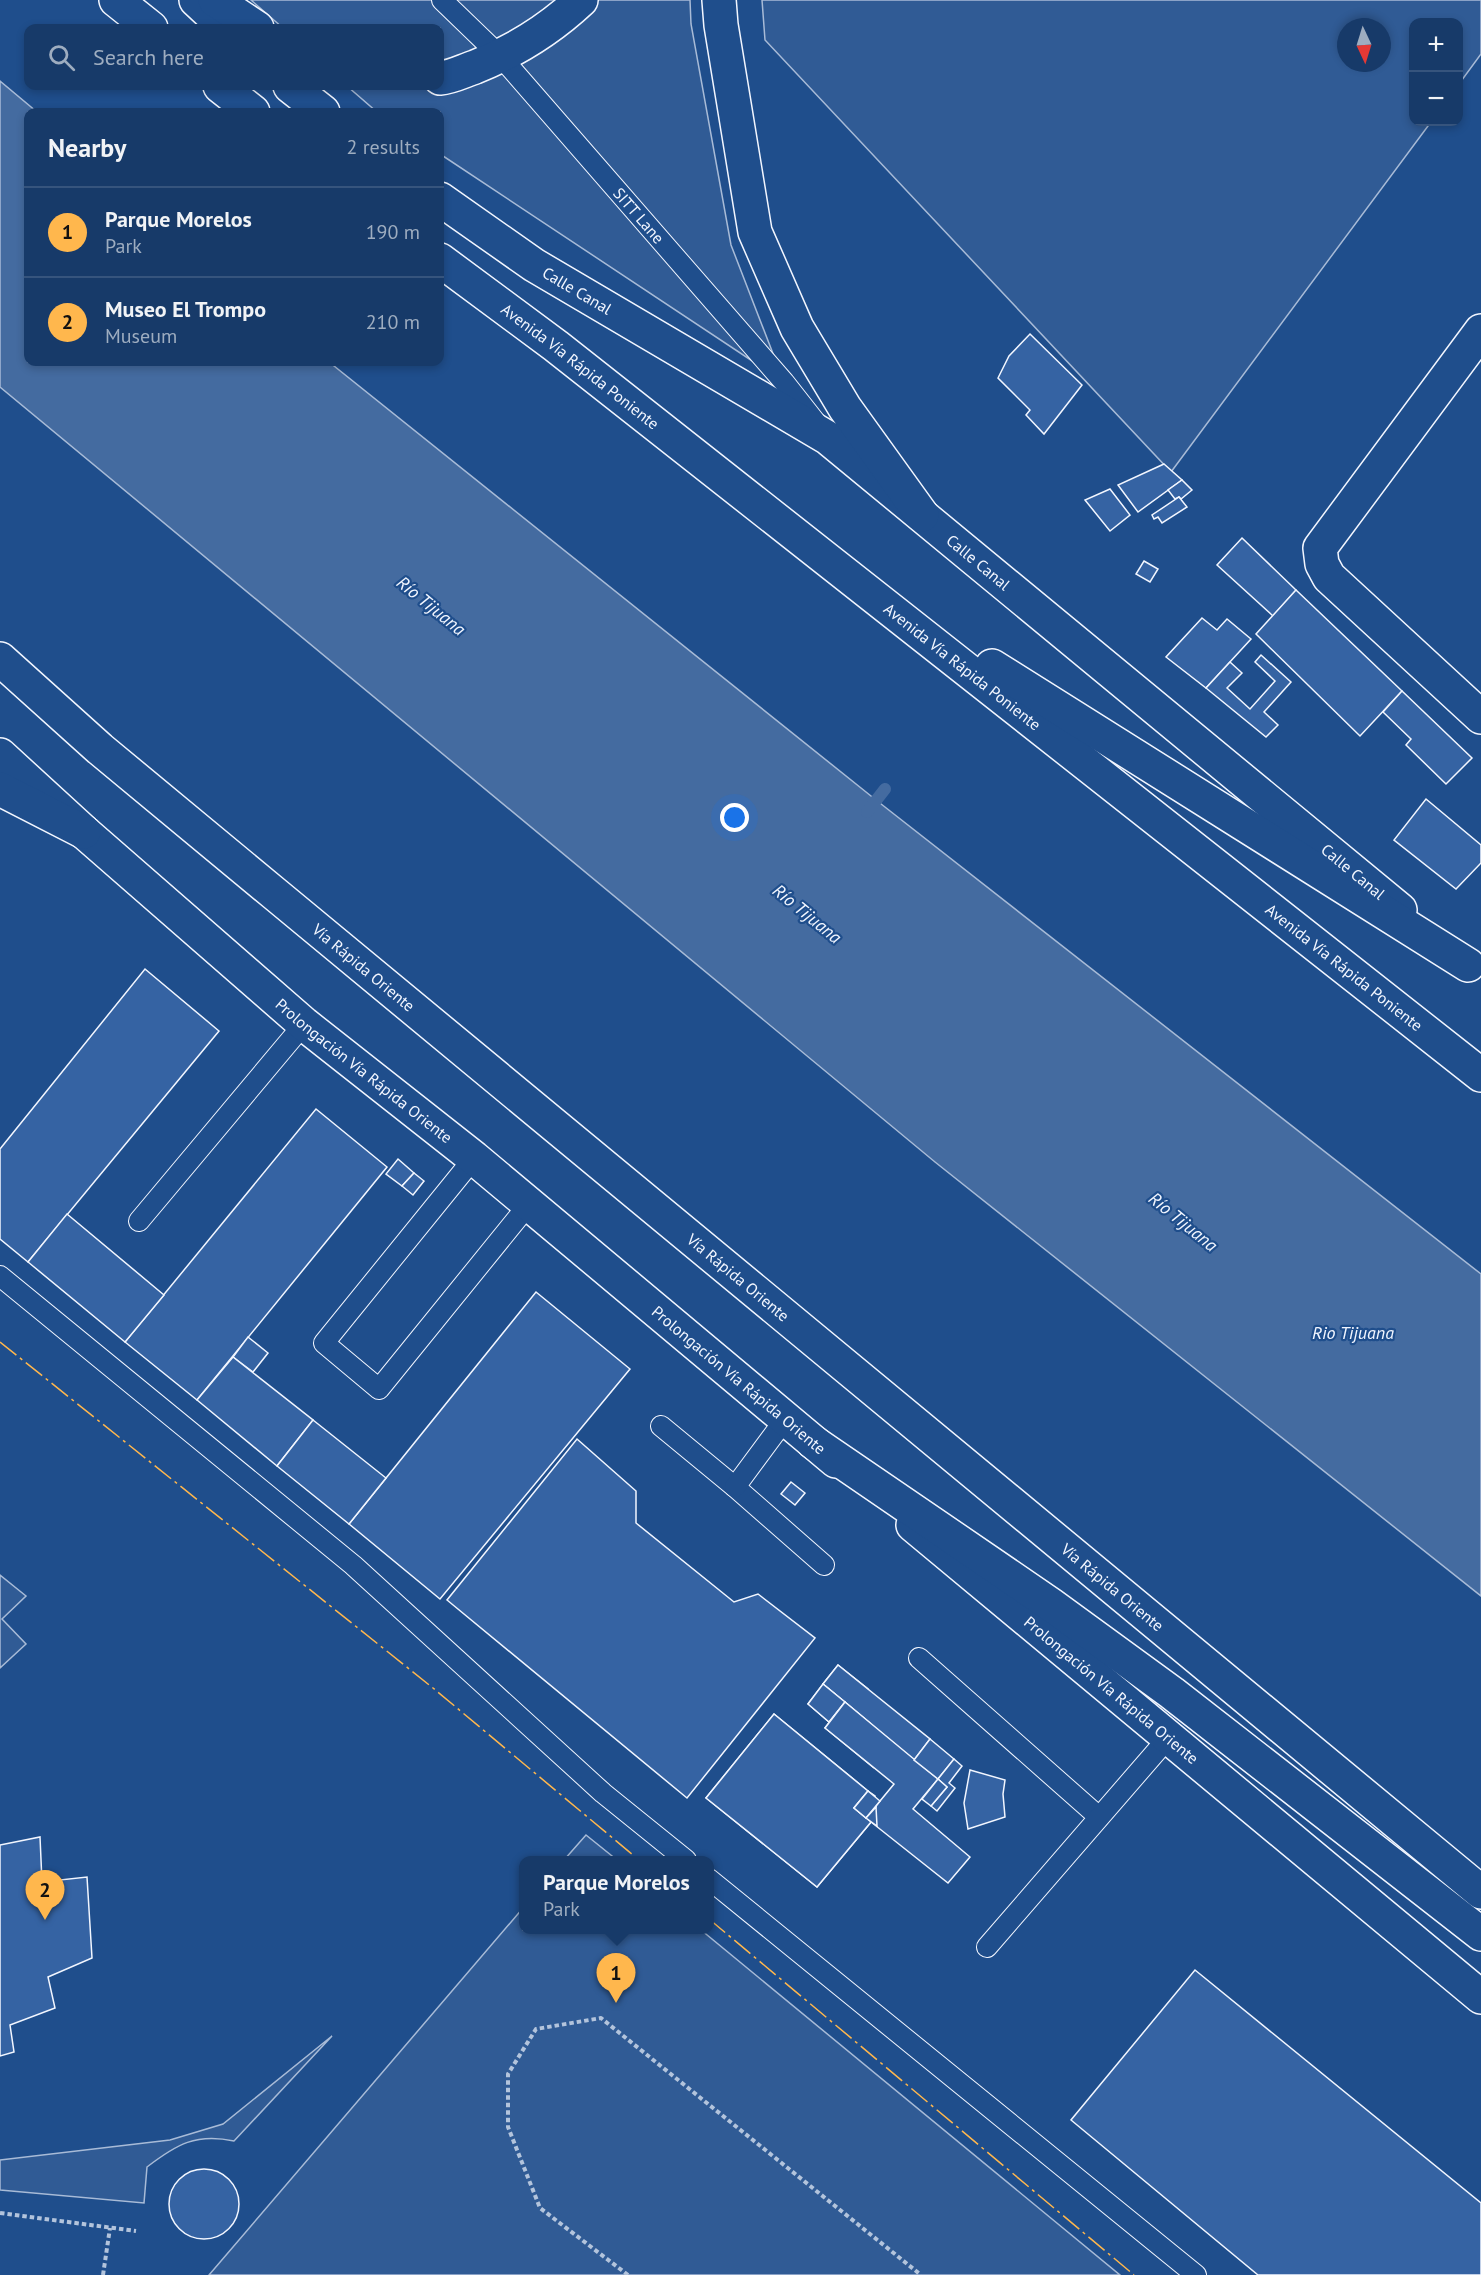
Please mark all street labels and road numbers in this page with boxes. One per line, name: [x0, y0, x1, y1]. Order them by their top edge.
street label: SITT Lane: [609, 183, 669, 247]
street label: Calle Canal: [539, 262, 616, 319]
street label: Avenida Vía Rápida Poniente: [497, 299, 663, 434]
street label: Calle Canal: [942, 530, 1015, 594]
street label: Avenida Vía Rápida Poniente: [880, 598, 1045, 734]
street label: Calle Canal: [1317, 839, 1390, 904]
street label: Avenida Vía Rápida Poniente: [1262, 899, 1427, 1035]
street label: Vía Rápida Oriente: [308, 919, 419, 1016]
street label: Prolongación Vía Rápida Oriente: [272, 994, 457, 1147]
street label: Vía Rápida Oriente: [682, 1228, 793, 1325]
street label: Prolongación Vía Rápida Oriente: [648, 1301, 830, 1458]
street label: Vía Rápida Oriente: [1057, 1538, 1168, 1635]
street label: Prolongación Vía Rápida Oriente: [1020, 1612, 1203, 1768]

